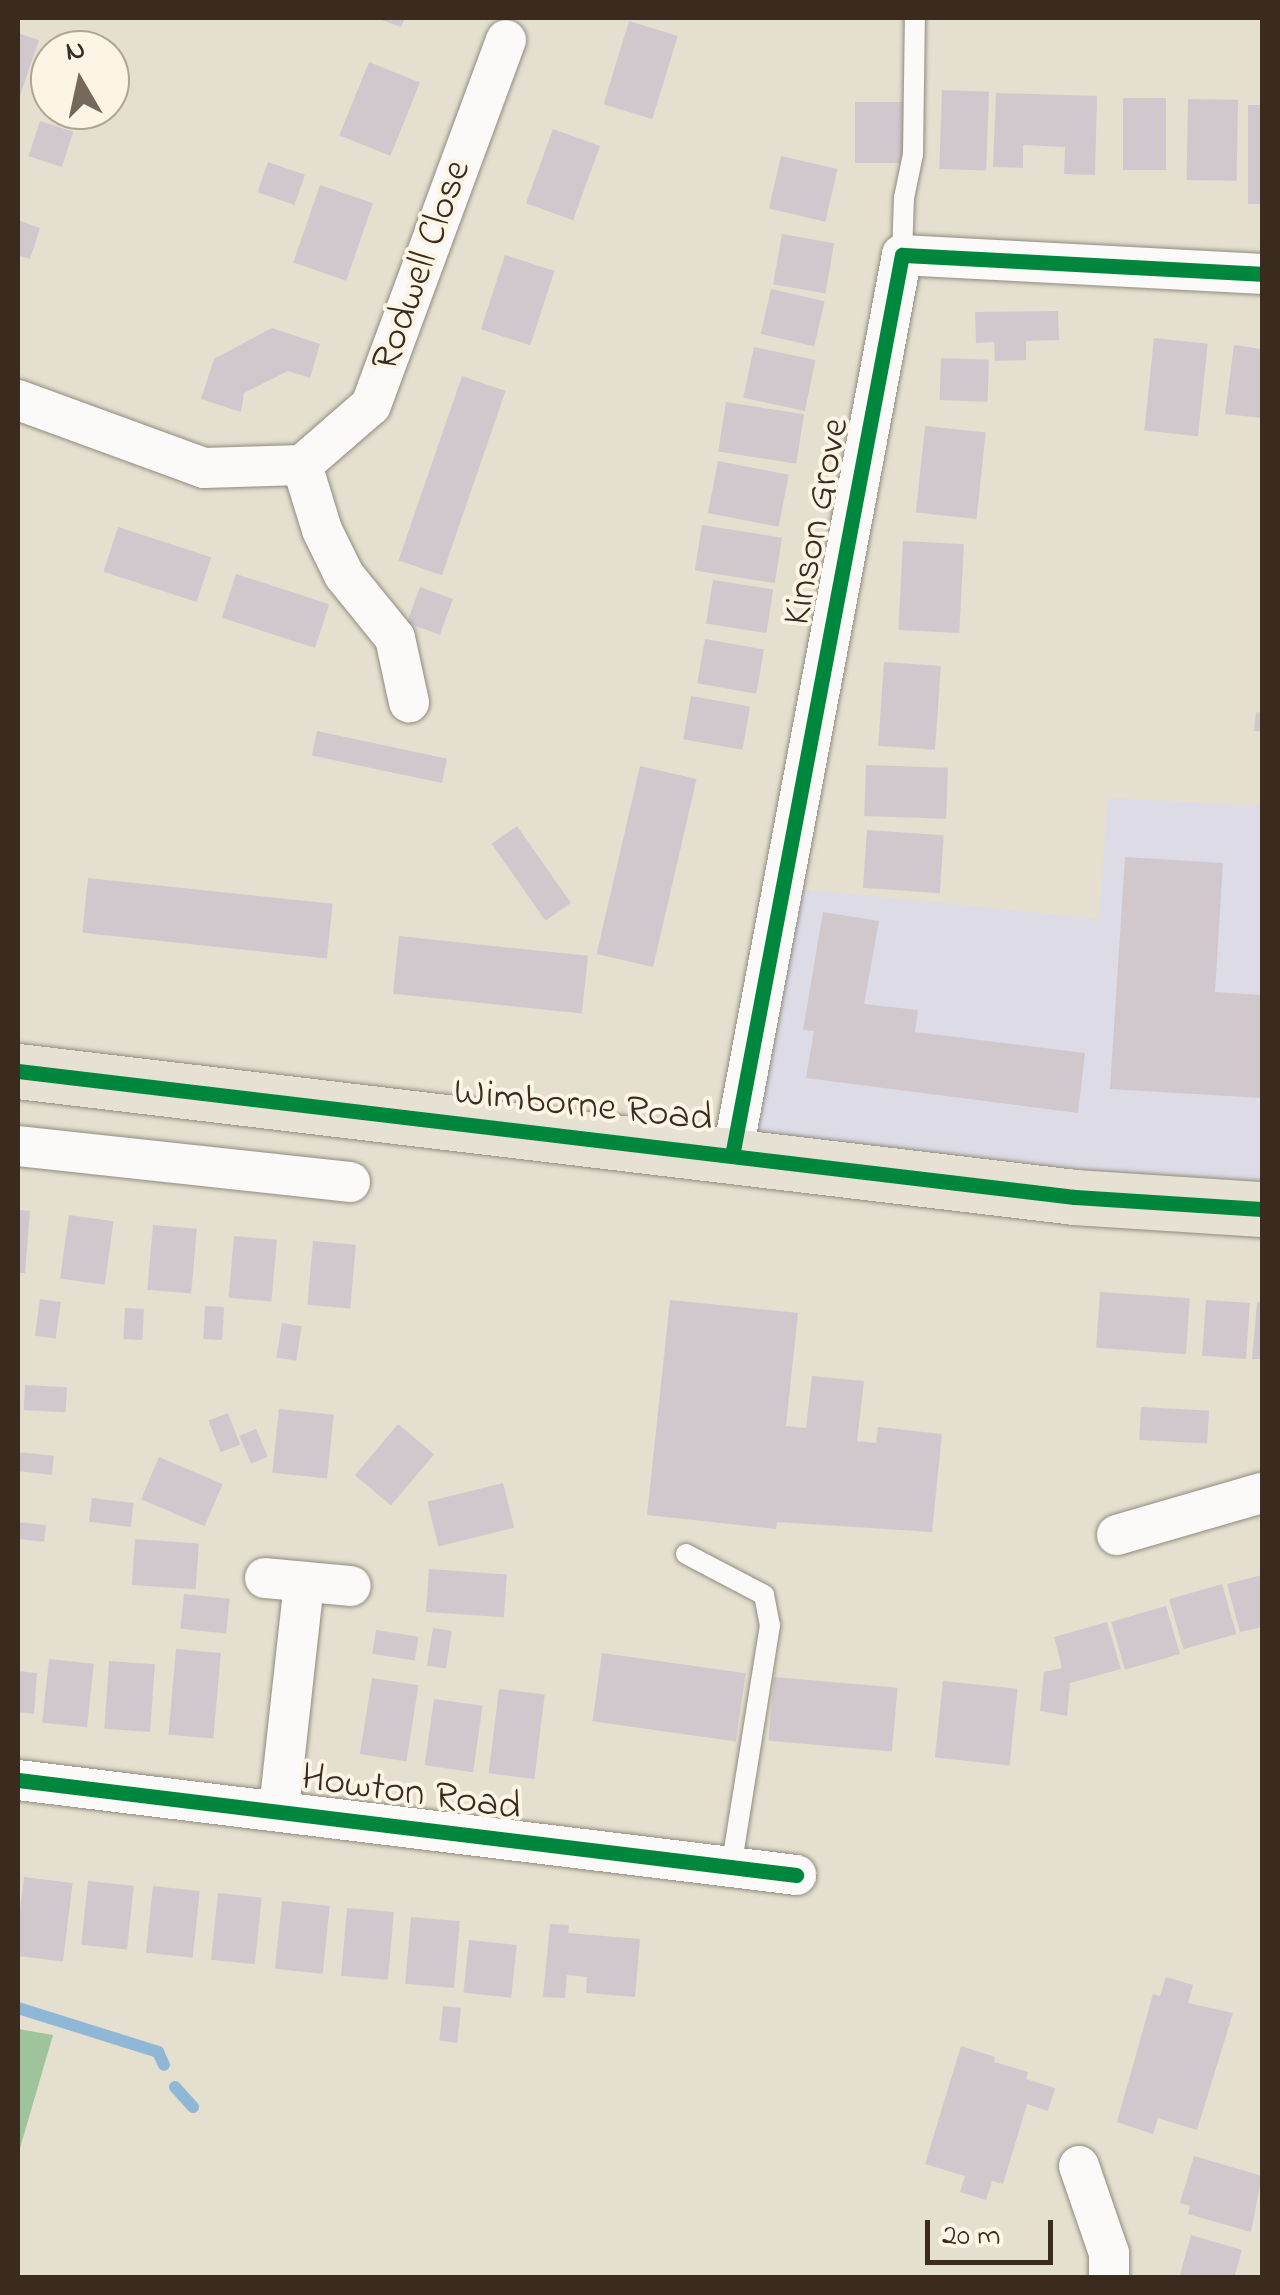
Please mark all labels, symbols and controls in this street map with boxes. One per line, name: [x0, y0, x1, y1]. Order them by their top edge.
north arrow: [30, 30, 130, 130]
text: N: [63, 30, 88, 74]
street label: Rodwell Close: [363, 154, 483, 378]
street label: Kinson Grove: [774, 414, 862, 630]
street label: Wimborne Road: [451, 1070, 715, 1144]
street label: Howton Road: [298, 1755, 524, 1833]
scale bar: [930, 2200, 1058, 2262]
text: 20 m: [942, 2215, 1001, 2259]

